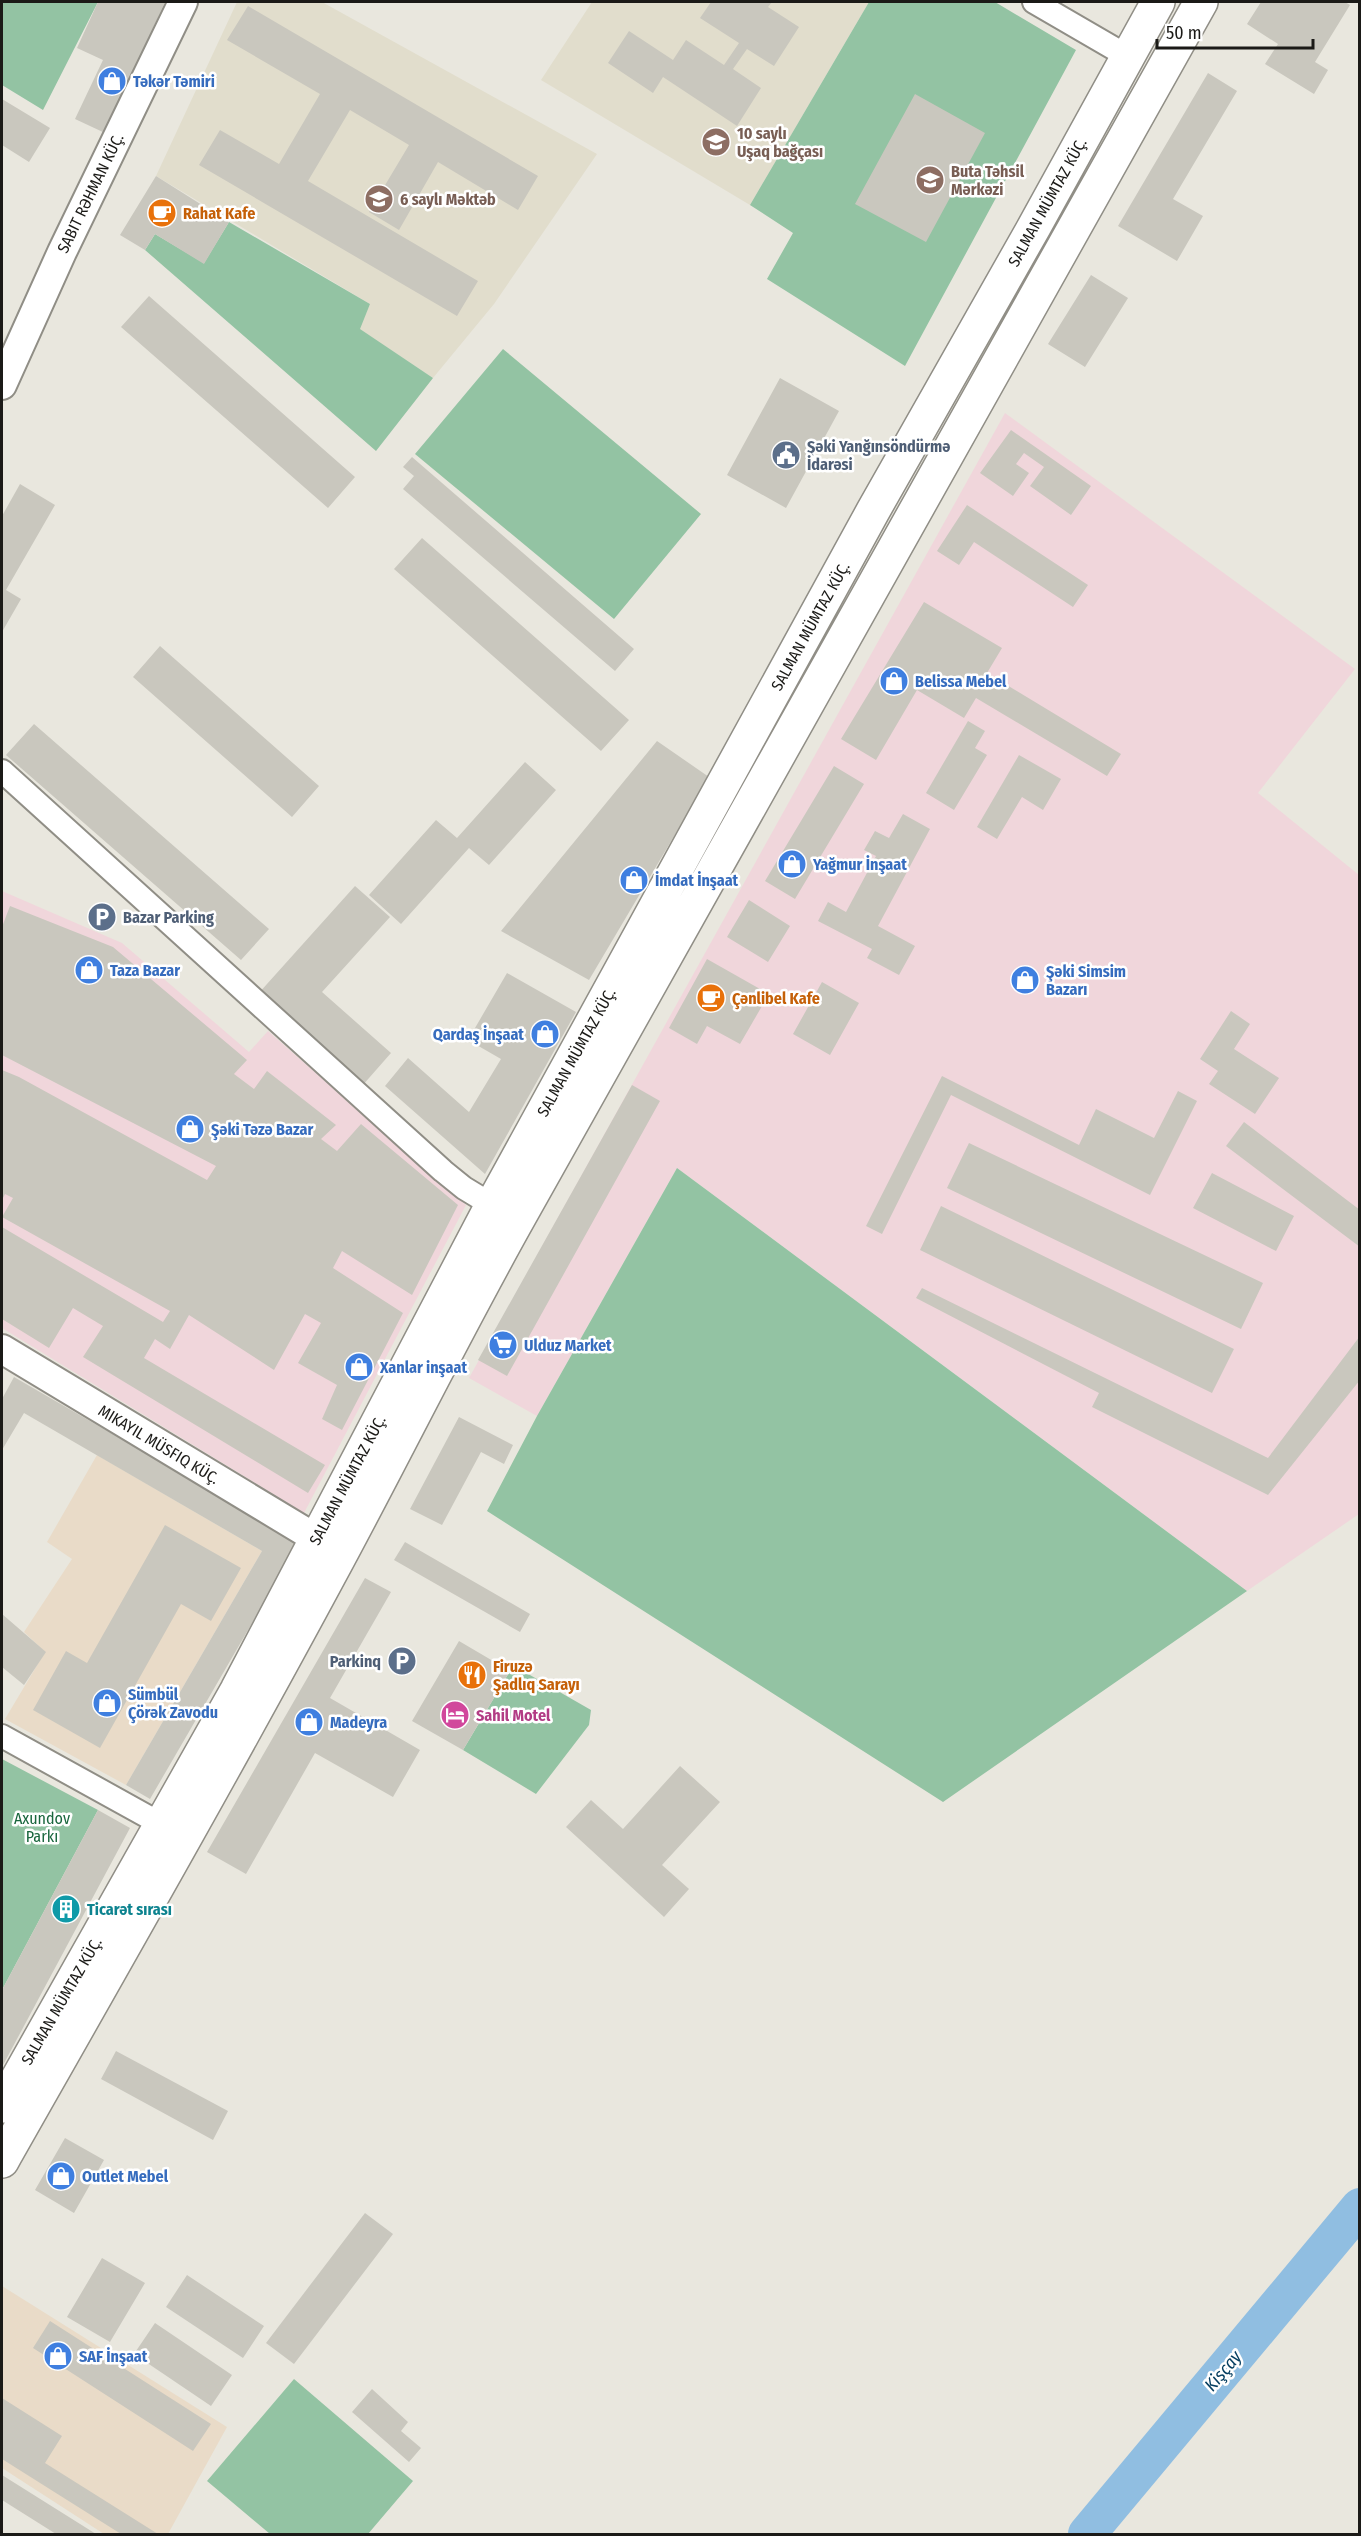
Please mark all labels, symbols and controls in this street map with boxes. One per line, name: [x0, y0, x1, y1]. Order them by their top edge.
scale bar: [1157, 12, 1313, 50]
text: 50 m: [1166, 22, 1202, 44]
shop icon: Təkər Təmiri: [96, 65, 128, 97]
place label: Təkər Təmiri: [133, 72, 215, 91]
place label: 10 saylı Uşaq bağçası: [737, 124, 823, 162]
school or university icon: 10 saylı Uşaq bağçası: [700, 126, 732, 158]
street label: SABIT RƏHMAN KÜÇ.: [53, 130, 129, 257]
street label: SALMAN MÜMTAZ KÜÇ.: [1004, 135, 1092, 270]
place label: Buta Təhsil Mərkəzi: [951, 162, 1025, 199]
school or university icon: Buta Təhsil Mərkəzi: [914, 164, 946, 196]
school or university icon: 6 saylı Məktəb: [363, 183, 395, 215]
place label: 6 saylı Məktəb: [400, 190, 496, 209]
cafe icon: Rahat Kafe: [146, 197, 178, 229]
place label: Rahat Kafe: [183, 204, 255, 223]
place label: Şəki Yanğınsöndürmə İdarəsi: [807, 437, 950, 474]
public building icon: Şəki Yanğınsöndürmə İdarəsi: [770, 439, 802, 471]
street label: SALMAN MÜMTAZ KÜÇ.: [767, 559, 855, 694]
shop icon: Belissa Mebel: [878, 665, 910, 697]
place label: Belissa Mebel: [915, 672, 1007, 691]
shop icon: Yağmur İnşaat: [776, 848, 808, 880]
place label: Yağmur İnşaat: [812, 855, 907, 875]
shop icon: İmdat İnşaat: [618, 864, 650, 896]
place label: İmdat İnşaat: [655, 871, 739, 891]
parking icon: Bazar Parking: [86, 901, 118, 933]
place label: Bazar Parking: [123, 908, 214, 927]
shop icon: Taza Bazar: [73, 954, 105, 986]
place label: Taza Bazar: [110, 961, 180, 980]
place label: Şəki Simsim Bazarı: [1046, 962, 1126, 999]
shop icon: Şəki Simsim Bazarı: [1009, 964, 1041, 996]
cafe icon: Çənlibel Kafe: [695, 982, 727, 1014]
street label: SALMAN MÜMTAZ KÜÇ.: [533, 985, 621, 1120]
place label: Çənlibel Kafe: [732, 989, 820, 1010]
shop icon: Qardaş İnşaat: [529, 1018, 561, 1050]
place label: Qardaş İnşaat: [433, 1025, 524, 1045]
shop icon: Şəki Təzə Bazar: [174, 1113, 206, 1145]
place label: Şəki Təzə Bazar: [211, 1120, 313, 1141]
supermarket icon: Ulduz Market: [487, 1329, 519, 1361]
place label: Ulduz Market: [524, 1336, 612, 1355]
shop icon: Xanlar inşaat: [343, 1351, 375, 1383]
place label: Xanlar inşaat: [379, 1358, 467, 1378]
street label: MIKAYIL MÜSFIQ KÜÇ.: [94, 1401, 223, 1489]
street label: SALMAN MÜMTAZ KÜÇ.: [305, 1412, 391, 1549]
parking icon: Parkinq: [386, 1645, 418, 1677]
place label: Parkinq: [330, 1652, 381, 1671]
place label: Firuzə Şadlıq Sarayı: [493, 1657, 580, 1696]
restaurant icon: Firuzə Şadlıq Sarayı: [456, 1659, 488, 1691]
place label: Sümbül Çörək Zavodu: [128, 1685, 218, 1724]
shop icon: Sümbül Çörək Zavodu: [91, 1687, 123, 1719]
hotel icon: Sahil Motel: [439, 1699, 471, 1731]
shop icon: Madeyra: [293, 1706, 325, 1738]
place label: Sahil Motel: [476, 1706, 551, 1725]
place label: Madeyra: [330, 1713, 387, 1732]
park label: Axundov Parkı: [14, 1809, 70, 1846]
building icon: Ticarət sırası: [50, 1893, 82, 1925]
place label: Ticarət sırası: [87, 1900, 172, 1919]
street label: SALMAN MÜMTAZ KÜÇ.: [17, 1934, 107, 2069]
shop icon: Outlet Mebel: [45, 2160, 77, 2192]
place label: Outlet Mebel: [82, 2167, 169, 2186]
shop icon: SAF İnşaat: [42, 2340, 74, 2372]
water label: Kişçay: [1200, 2345, 1247, 2396]
place label: SAF İnşaat: [79, 2347, 148, 2367]

